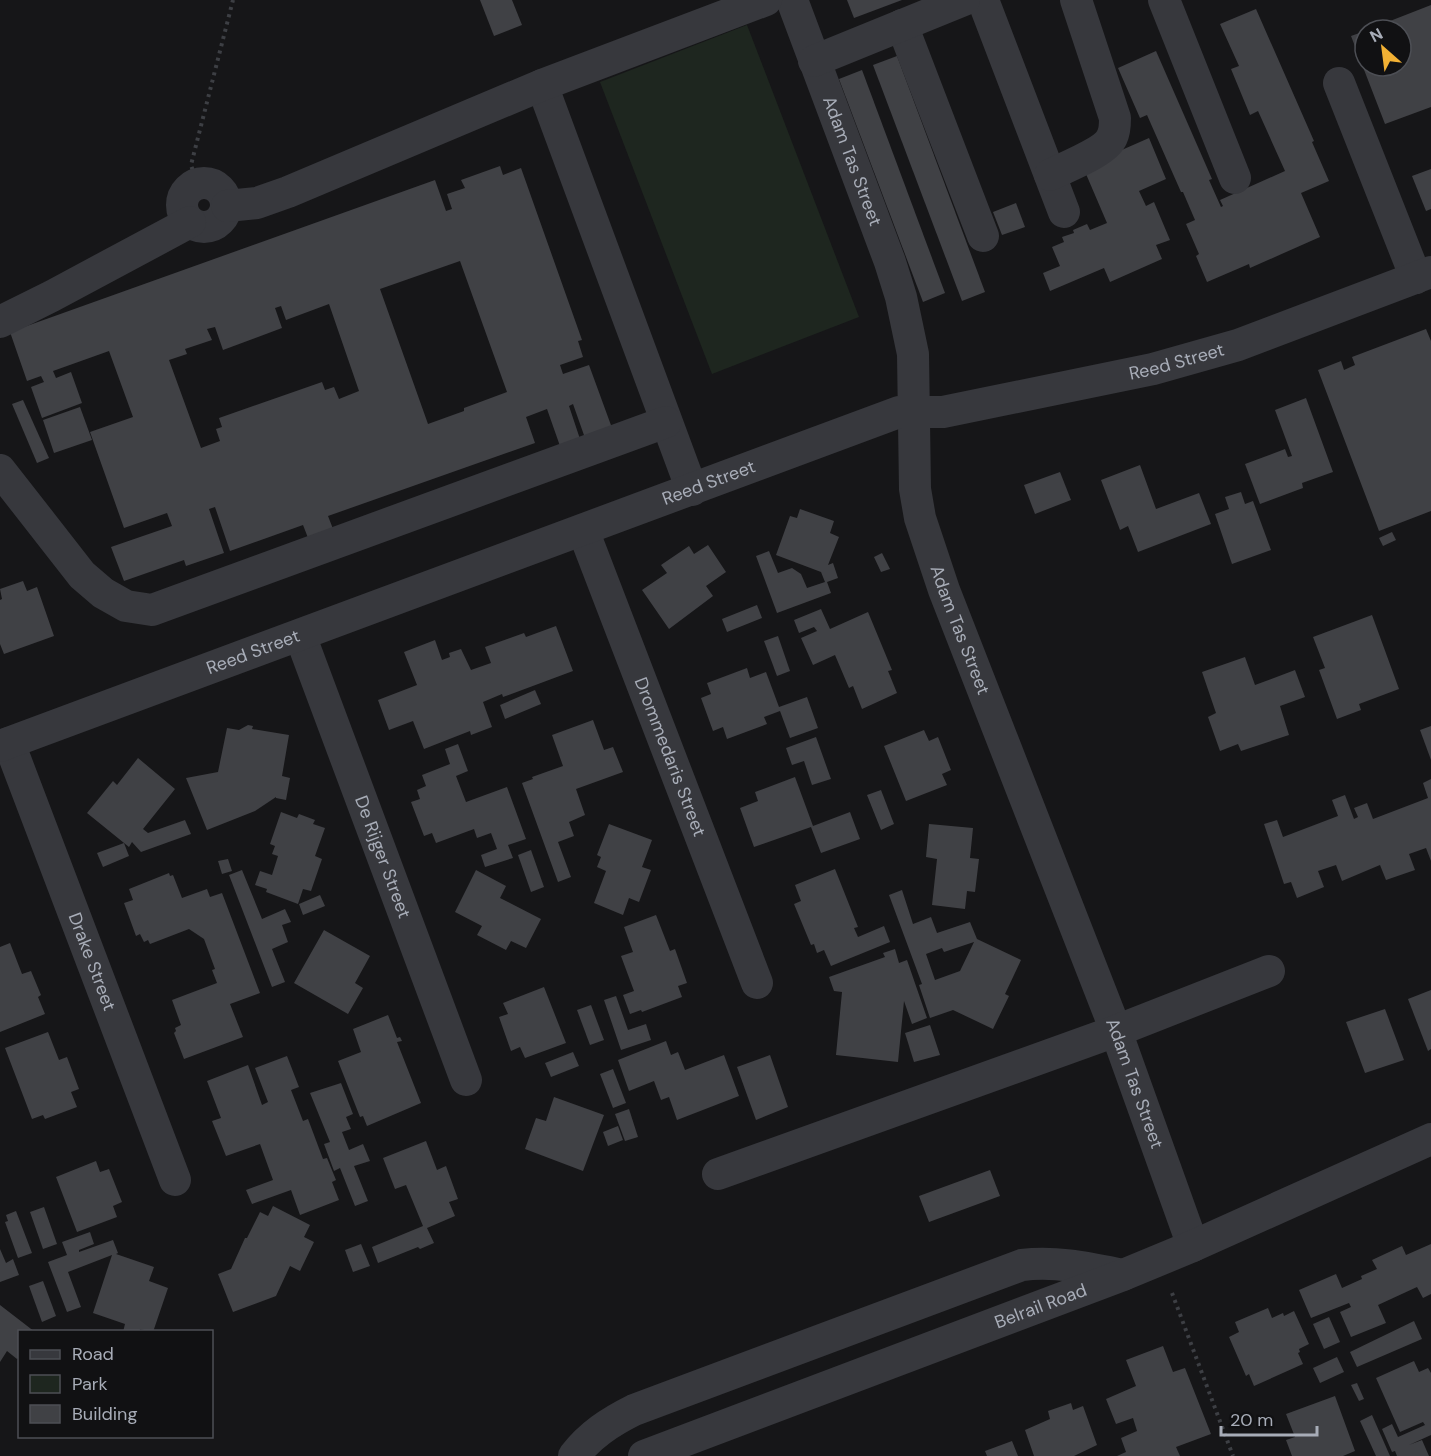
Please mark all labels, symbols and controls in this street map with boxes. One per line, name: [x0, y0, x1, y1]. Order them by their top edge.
north arrow: [1353, 18, 1413, 78]
text: N: [1366, 23, 1386, 47]
street label: Adam Tas Street: [817, 93, 887, 229]
street label: Reed Street: [1127, 337, 1227, 386]
street label: Reed Street: [659, 454, 759, 511]
street label: Adam Tas Street: [925, 562, 996, 698]
street label: Reed Street: [203, 624, 303, 680]
street label: Drommedaris Street: [629, 674, 712, 840]
street label: De Rijger Street: [349, 792, 417, 922]
street label: Drake Street: [63, 909, 122, 1014]
street label: Adam Tas Street: [1100, 1015, 1169, 1152]
street label: Belrail Road: [991, 1278, 1090, 1334]
legend: [18, 1330, 213, 1438]
text: Road: [72, 1342, 114, 1366]
text: Park: [72, 1372, 108, 1396]
scale bar: [1221, 1399, 1317, 1437]
text: Building: [72, 1402, 137, 1426]
text: 20 m: [1230, 1408, 1273, 1432]

